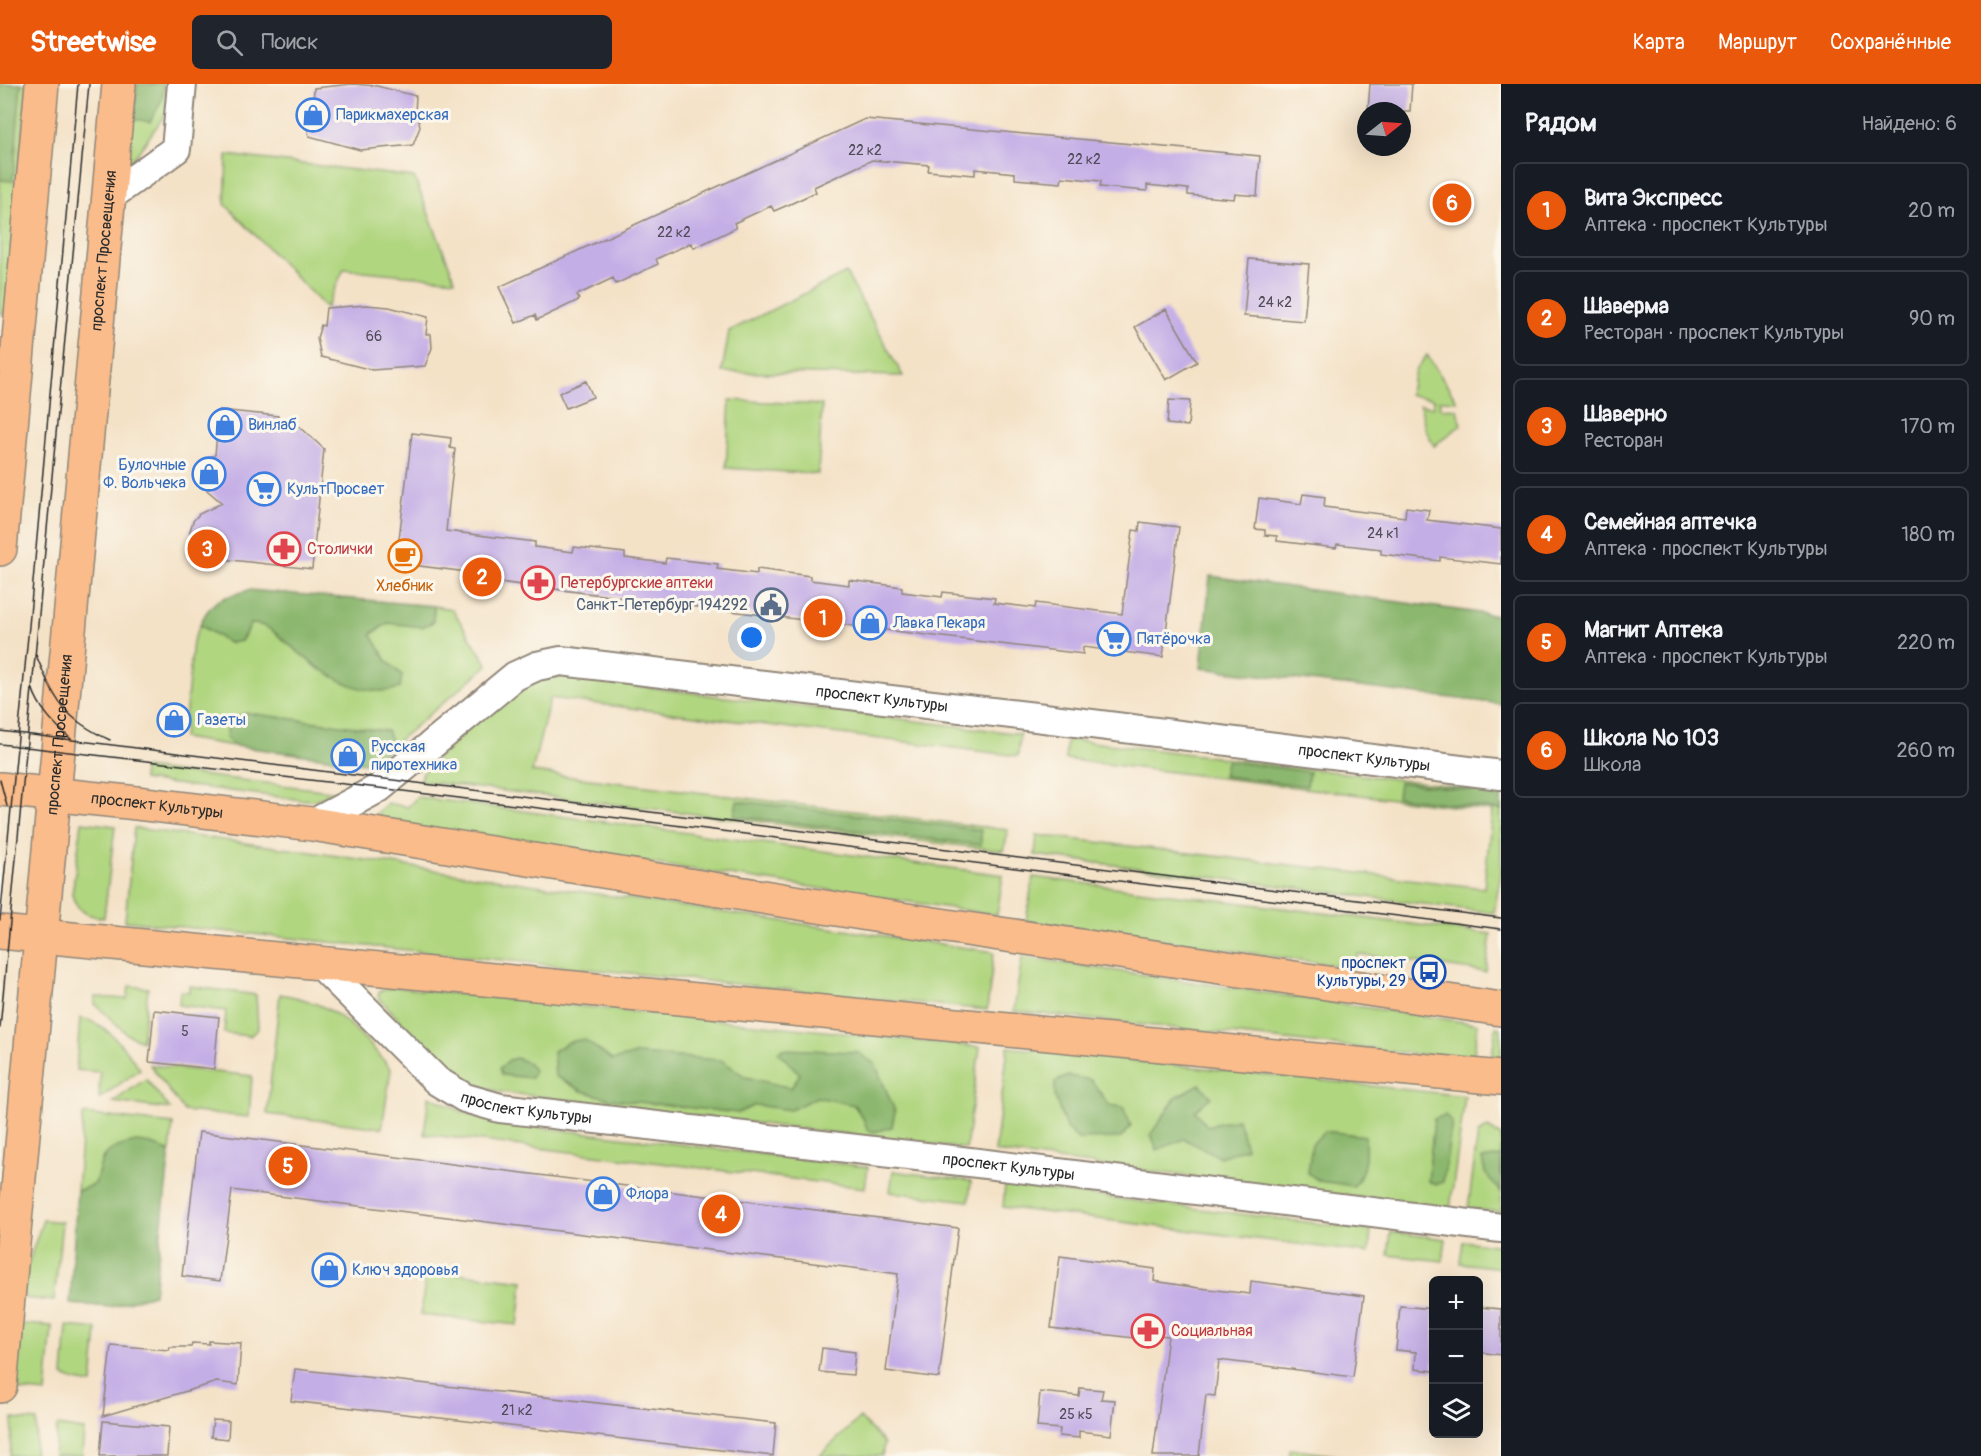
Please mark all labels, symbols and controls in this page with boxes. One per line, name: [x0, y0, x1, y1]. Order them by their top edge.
search box: [192, 15, 612, 69]
text: Streetwise: [30, 25, 156, 60]
icon: search: [213, 26, 246, 59]
text: Поиск: [261, 28, 318, 56]
text: Карта: [1633, 29, 1685, 56]
text: Маршрут: [1718, 29, 1797, 56]
text: Сохранённые: [1830, 29, 1951, 56]
shop icon: Парикмахерская: [295, 97, 331, 133]
north arrow: [1357, 102, 1411, 156]
place label: Парикмахерская: [336, 105, 449, 125]
text: Рядом: [1525, 107, 1597, 139]
text: Найдено: 6: [1862, 111, 1957, 136]
house number: 22 к2: [848, 142, 882, 159]
house number: 22 к2: [1067, 151, 1101, 168]
street label: проспект Просвещения: [86, 169, 121, 332]
pin: 6: [1432, 180, 1472, 226]
text: Вита Экспресс: [1584, 184, 1723, 212]
text: 1: [1543, 198, 1550, 223]
text: 20 m: [1908, 198, 1955, 223]
text: Аптека · проспект Культуры: [1584, 212, 1828, 237]
house number: 22 к2: [657, 224, 691, 241]
text: Шаверма: [1584, 292, 1669, 320]
house number: 24 к2: [1258, 294, 1292, 311]
text: 2: [1541, 306, 1552, 331]
text: 90 m: [1909, 306, 1955, 331]
text: Ресторан · проспект Культуры: [1584, 320, 1844, 345]
house number: 66: [366, 328, 382, 345]
text: Шаверно: [1584, 400, 1667, 428]
shop icon: Винлаб: [207, 407, 243, 443]
text: 3: [1541, 414, 1552, 439]
text: 170 m: [1901, 414, 1955, 439]
place label: Винлаб: [248, 415, 297, 435]
text: Ресторан: [1584, 428, 1663, 453]
place label: Булочные Ф. Вольчека: [103, 455, 186, 493]
shop icon: Булочные Ф. Вольчека: [191, 456, 227, 492]
supermarket icon: КультПросвет: [246, 471, 282, 507]
place label: КультПросвет: [287, 479, 384, 499]
text: Семейная аптечка: [1584, 508, 1757, 536]
text: 4: [1541, 522, 1552, 547]
text: 180 m: [1901, 522, 1955, 547]
house number: 24 к1: [1367, 525, 1399, 542]
pin: 3: [188, 526, 226, 572]
pharmacy icon: Столички: [266, 531, 302, 567]
text: Аптека · проспект Культуры: [1584, 536, 1828, 561]
cafe icon: Хлебник: [387, 538, 423, 574]
place label: Столички: [307, 539, 372, 559]
pin: 2: [462, 554, 502, 600]
pharmacy icon: Петербургские аптеки: [520, 565, 556, 601]
place label: Петербургские аптеки: [561, 573, 713, 593]
place label: Хлебник: [376, 576, 434, 596]
public building icon: Санкт-Петербург 194292: [753, 587, 789, 623]
place label: Санкт-Петербург 194292: [576, 595, 748, 615]
pin: 1: [804, 596, 842, 640]
shop icon: Лавка Пекаря: [852, 605, 888, 641]
place label: Лавка Пекаря: [892, 613, 985, 633]
text: Магнит Аптека: [1584, 616, 1723, 644]
supermarket icon: Пятёрочка: [1096, 621, 1132, 657]
your location: [737, 623, 766, 652]
place label: Пятёрочка: [1137, 629, 1211, 649]
text: 5: [1541, 630, 1552, 655]
text: 220 m: [1897, 630, 1955, 655]
text: Аптека · проспект Культуры: [1584, 644, 1828, 669]
street label: проспект Просвещения: [42, 653, 77, 816]
street label: проспект Культуры: [815, 681, 949, 717]
shop icon: Газеты: [156, 702, 192, 738]
place label: Газеты: [197, 710, 246, 730]
text: Школа № 103: [1584, 724, 1719, 752]
place label: Русская пиротехника: [371, 737, 457, 775]
shop icon: Русская пиротехника: [330, 738, 366, 774]
text: 6: [1541, 738, 1552, 763]
text: 260 m: [1896, 738, 1955, 763]
street label: проспект Культуры: [1297, 740, 1431, 776]
text: Школа: [1584, 752, 1641, 777]
street label: проспект Культуры: [90, 788, 224, 823]
place label: проспект Культуры, 29: [1317, 953, 1406, 991]
bus stop icon: проспект Культуры, 29: [1411, 954, 1447, 990]
house number: 5: [181, 1023, 189, 1040]
street label: проспект Культуры: [458, 1087, 593, 1128]
pin: 5: [268, 1144, 308, 1188]
street label: проспект Культуры: [941, 1149, 1076, 1185]
shop icon: Флора: [585, 1176, 621, 1212]
place label: Флора: [626, 1184, 669, 1204]
pin: 4: [702, 1192, 740, 1236]
shop icon: Ключ здоровья: [311, 1252, 347, 1288]
place label: Ключ здоровья: [352, 1260, 458, 1280]
map controls: [1429, 1276, 1483, 1438]
button: +: [1429, 1276, 1483, 1330]
pharmacy icon: Социальная: [1130, 1313, 1166, 1349]
place label: Социальная: [1171, 1321, 1253, 1341]
button: −: [1429, 1330, 1483, 1384]
button: layers: [1429, 1384, 1483, 1438]
house number: 21 к2: [501, 1402, 533, 1419]
house number: 25 к5: [1059, 1406, 1093, 1423]

